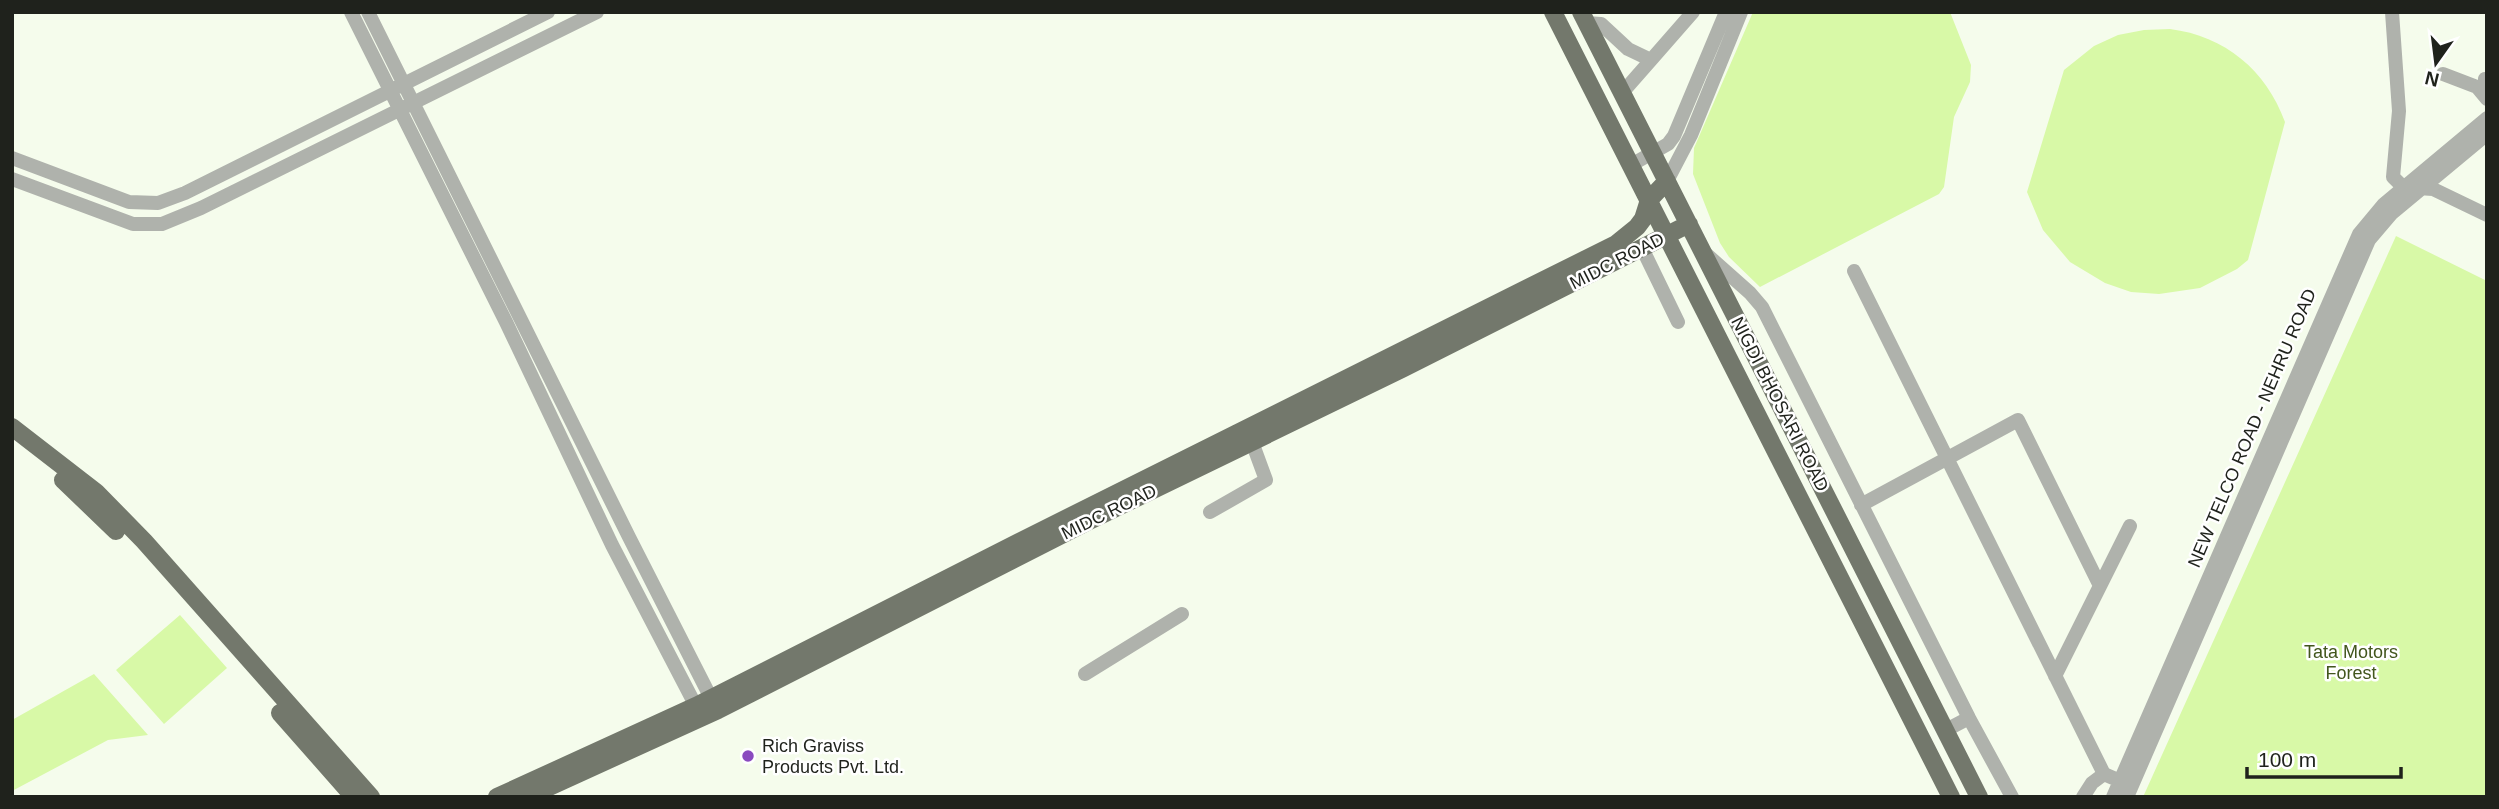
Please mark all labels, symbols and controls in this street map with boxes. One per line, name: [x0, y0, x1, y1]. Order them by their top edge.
north arrow: [2401, 28, 2471, 98]
text: N: [2423, 67, 2441, 91]
street label: MIDC ROAD: [1567, 229, 1667, 293]
street label: NEW TELCO ROAD - NEHRU ROAD: [2184, 286, 2320, 570]
street label: NIGDI BHOSARI ROAD: [1727, 313, 1833, 495]
street label: MIDC ROAD: [1058, 480, 1160, 544]
park label: Tata Motors Forest: [2304, 642, 2398, 683]
place label: Rich Graviss Products Pvt. Ltd.: [762, 736, 904, 777]
scale bar: [2247, 736, 2401, 780]
marker: Rich Graviss Products Pvt. Ltd.: [740, 748, 756, 764]
text: 100 m: [2258, 748, 2316, 771]

